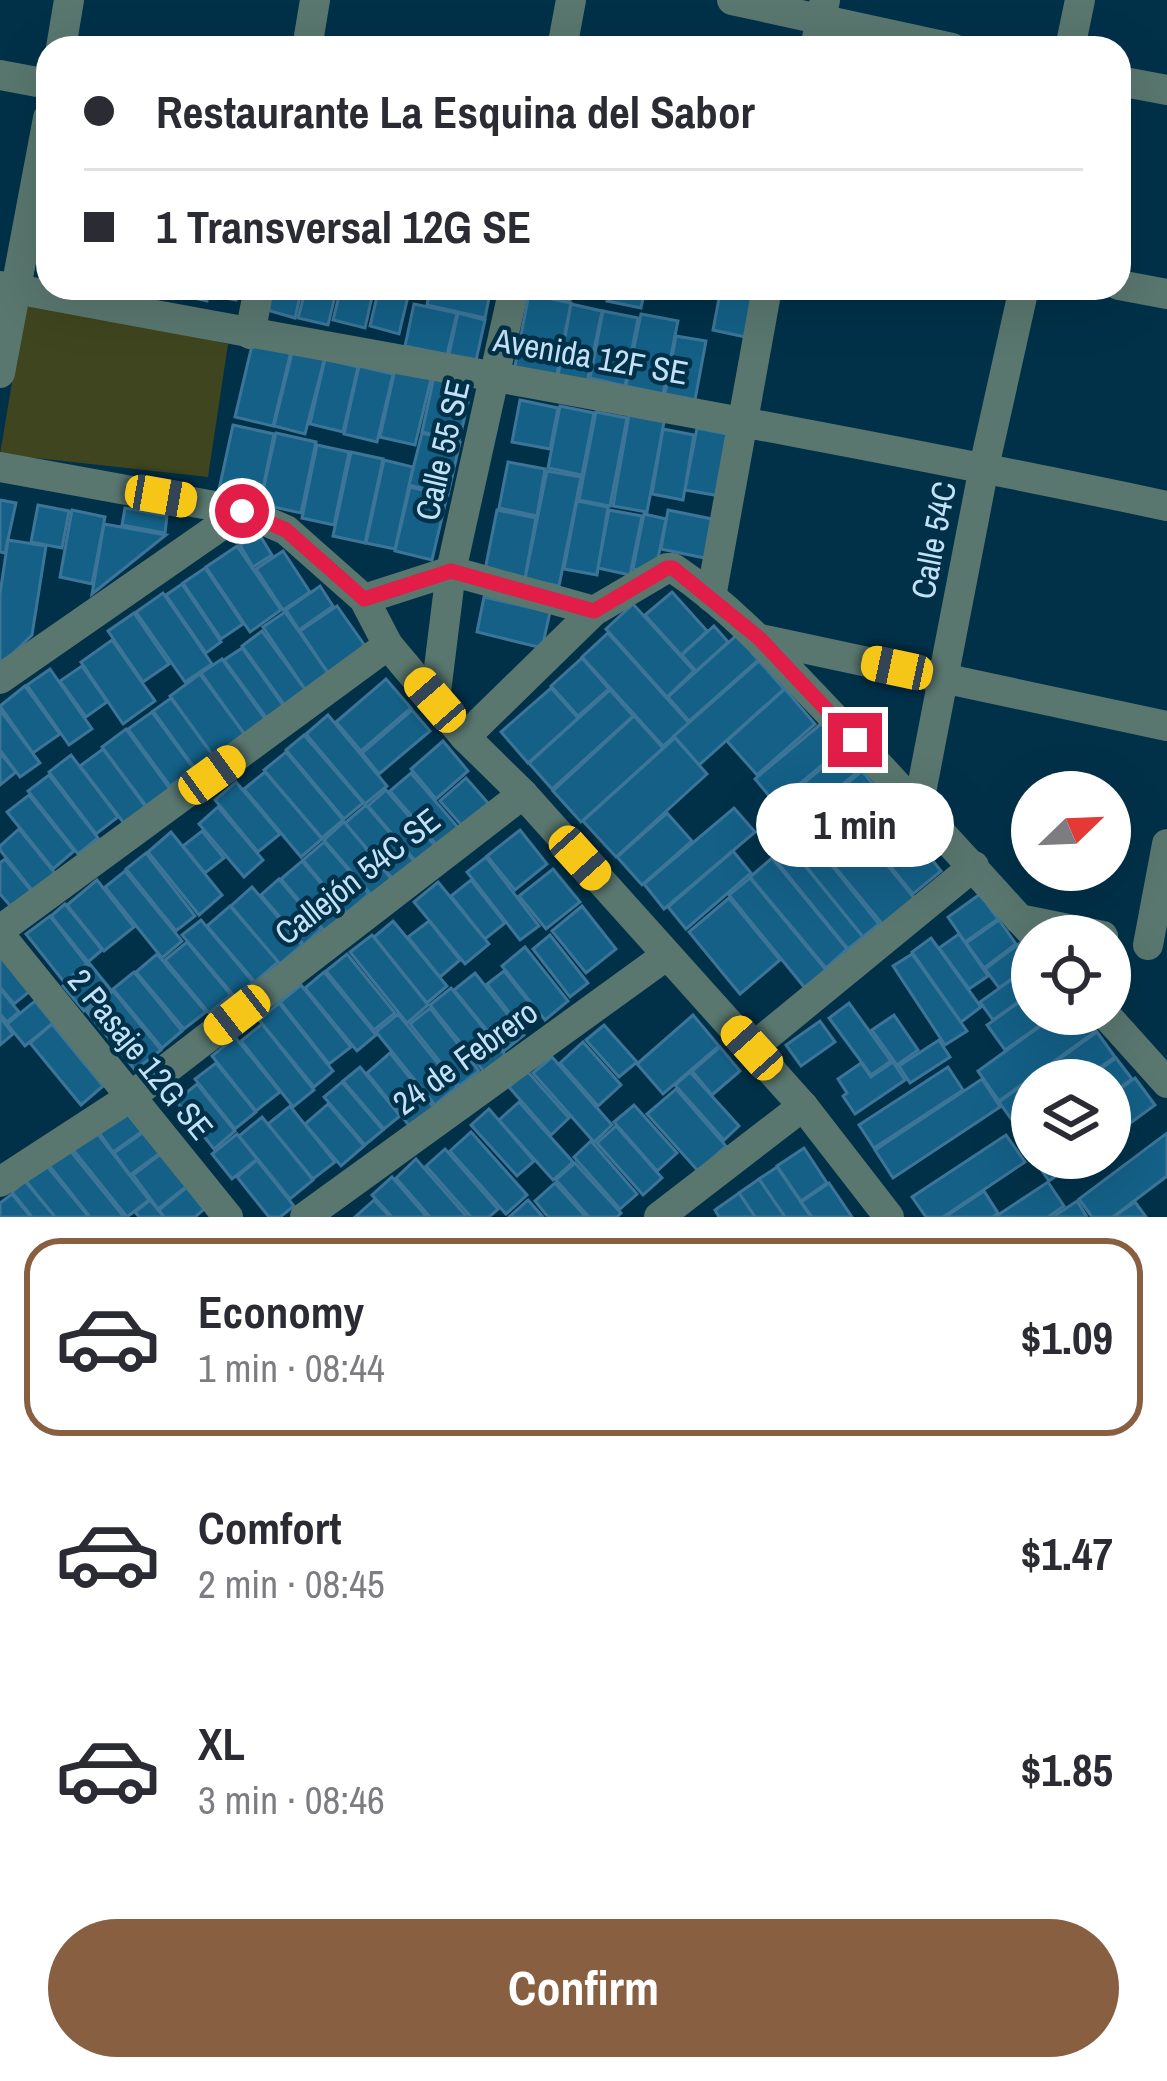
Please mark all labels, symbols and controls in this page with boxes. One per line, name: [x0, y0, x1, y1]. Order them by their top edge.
text: Restaurante La Esquina del Sabor: [156, 81, 755, 142]
text: 1 Transversal 12G SE: [156, 196, 531, 257]
street label: Avenida 12F SE: [489, 317, 692, 395]
street label: Calle 55 SE: [404, 375, 480, 525]
car: [122, 472, 200, 520]
street label: Calle 54C: [900, 477, 966, 603]
route start: [215, 484, 269, 538]
car: [858, 643, 936, 693]
car: [398, 661, 472, 739]
route end: [828, 713, 882, 767]
car: [172, 739, 252, 811]
north arrow: [1011, 771, 1131, 891]
map controls: [1011, 771, 1131, 1179]
callout: 1 min: [756, 782, 954, 866]
street label: Callejón 54C SE: [265, 798, 449, 954]
text: 1 min: [813, 799, 897, 851]
car: [543, 819, 617, 897]
button: locate: [1011, 915, 1131, 1035]
street label: 2 Pasaje 12G SE: [59, 959, 223, 1149]
car: [198, 979, 276, 1051]
street label: 24 de Febrero: [384, 990, 546, 1124]
car: [715, 1009, 789, 1087]
button: layers: [1011, 1059, 1131, 1179]
text: Economy: [198, 1281, 364, 1342]
icon: car: [54, 1283, 162, 1391]
text: $1.09: [1021, 1307, 1113, 1368]
text: 1 min · 08:44: [198, 1342, 385, 1394]
text: Comfort: [198, 1497, 341, 1558]
icon: car: [54, 1499, 162, 1607]
text: $1.47: [1021, 1523, 1113, 1584]
text: 2 min · 08:45: [198, 1558, 385, 1610]
text: XL: [198, 1713, 245, 1774]
icon: car: [54, 1715, 162, 1823]
text: $1.85: [1021, 1739, 1113, 1800]
text: 3 min · 08:46: [198, 1774, 385, 1826]
button: Confirm: [48, 1919, 1119, 2057]

